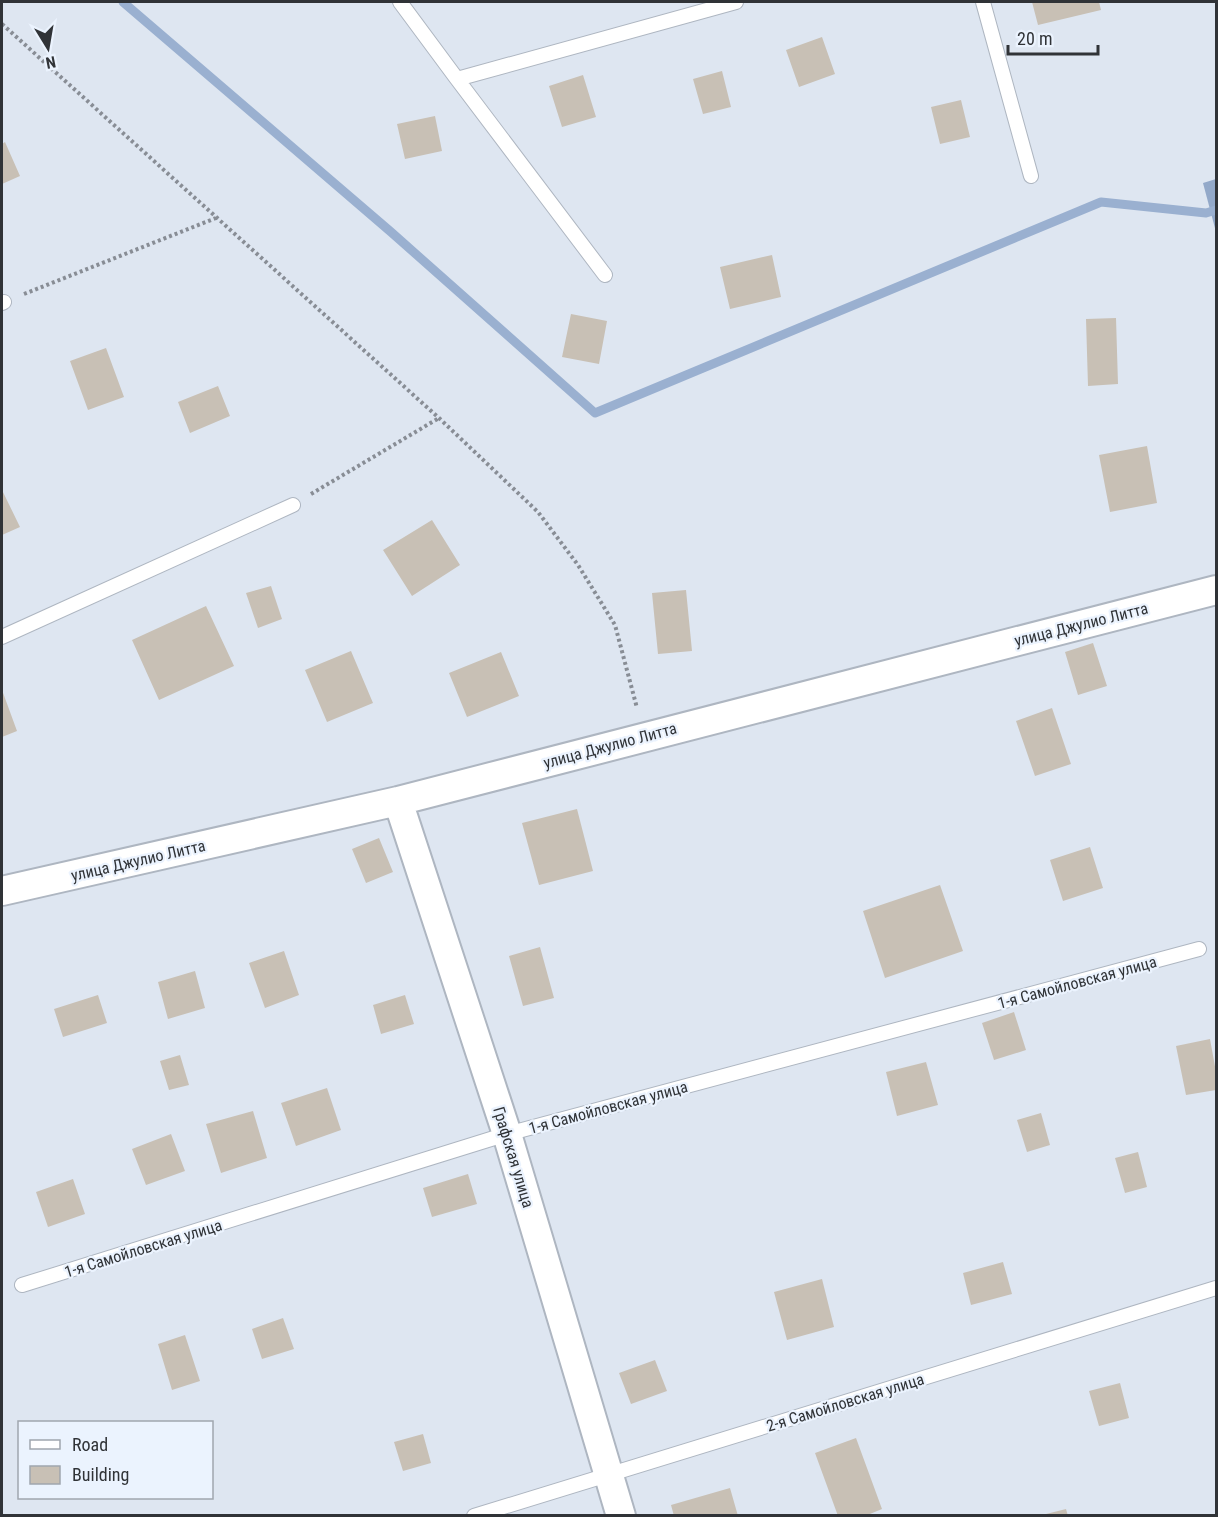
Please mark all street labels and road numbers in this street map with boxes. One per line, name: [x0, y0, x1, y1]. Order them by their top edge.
street label: улица Джулио Литта: [1012, 599, 1150, 650]
street label: улица Джулио Литта: [541, 719, 679, 772]
street label: улица Джулио Литта: [69, 836, 207, 885]
street label: 1-я Самойловская улица: [996, 952, 1159, 1013]
street label: 1-я Самойловская улица: [527, 1077, 690, 1138]
street label: Графская улица: [489, 1104, 538, 1210]
street label: 1-я Самойловская улица: [62, 1215, 224, 1281]
street label: 2-я Самойловская улица: [764, 1369, 926, 1435]

